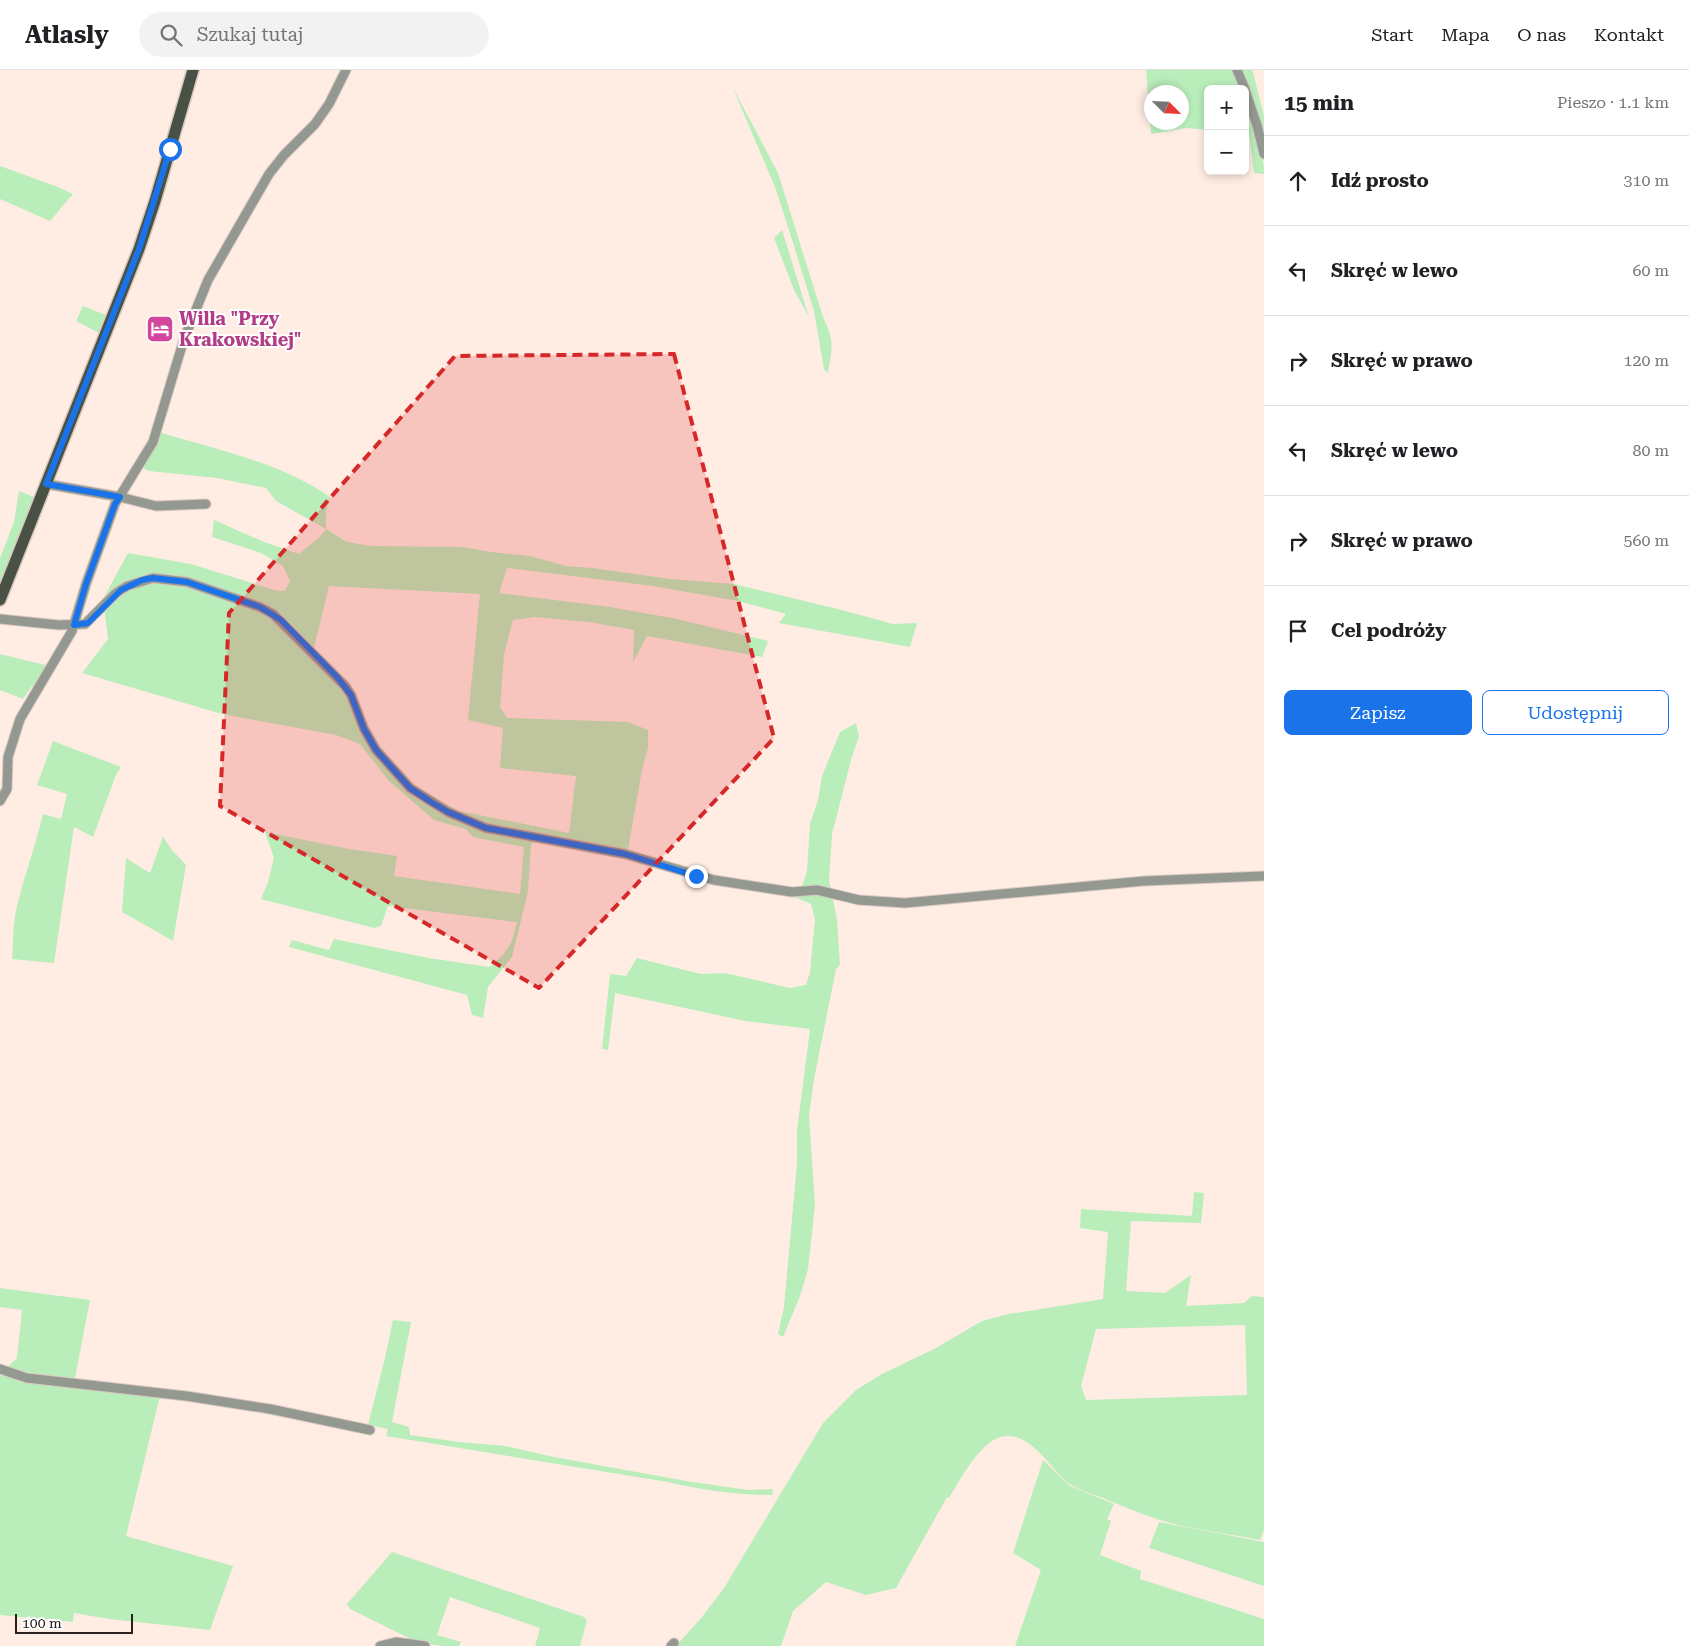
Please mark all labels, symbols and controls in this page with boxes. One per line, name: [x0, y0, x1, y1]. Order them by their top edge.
search box: [139, 12, 489, 57]
text: Atlasly: [25, 21, 109, 49]
icon: search: [157, 21, 185, 49]
text: Szukaj tutaj: [197, 23, 303, 46]
text: Start: [1371, 24, 1413, 45]
text: Mapa: [1441, 24, 1489, 45]
text: O nas: [1517, 24, 1566, 45]
text: Kontakt: [1594, 24, 1664, 45]
north arrow: [1144, 85, 1189, 130]
map controls: [1204, 85, 1249, 175]
button: +: [1204, 85, 1249, 130]
text: 15 min: [1284, 91, 1354, 115]
text: Pieszo · 1.1 km: [1557, 93, 1669, 112]
button: −: [1204, 130, 1249, 175]
route start: [159, 138, 182, 161]
icon: ahead: [1284, 167, 1312, 195]
text: Idź prosto: [1331, 169, 1429, 192]
text: 310 m: [1623, 171, 1669, 190]
icon: left: [1284, 257, 1312, 285]
text: Skręć w lewo: [1331, 259, 1458, 282]
text: 60 m: [1632, 261, 1669, 280]
place label: Willa "Przy Krakowskiej": [179, 308, 302, 350]
hotel icon: Willa "Przy Krakowskiej": [145, 314, 175, 344]
icon: right: [1284, 347, 1312, 375]
text: Skręć w prawo: [1331, 349, 1473, 372]
text: 120 m: [1623, 351, 1669, 370]
icon: left: [1284, 437, 1312, 465]
text: Skręć w lewo: [1331, 439, 1458, 462]
text: 80 m: [1632, 441, 1669, 460]
icon: right: [1284, 527, 1312, 555]
text: Skręć w prawo: [1331, 529, 1473, 552]
text: 560 m: [1623, 531, 1669, 550]
icon: arrive: [1284, 617, 1312, 645]
text: Cel podróży: [1331, 619, 1446, 642]
button: Zapisz: [1284, 690, 1472, 735]
button: Udostępnij: [1482, 690, 1669, 735]
route end: [685, 865, 708, 888]
scale bar: [15, 1611, 132, 1634]
text: 100 m: [22, 1615, 62, 1631]

